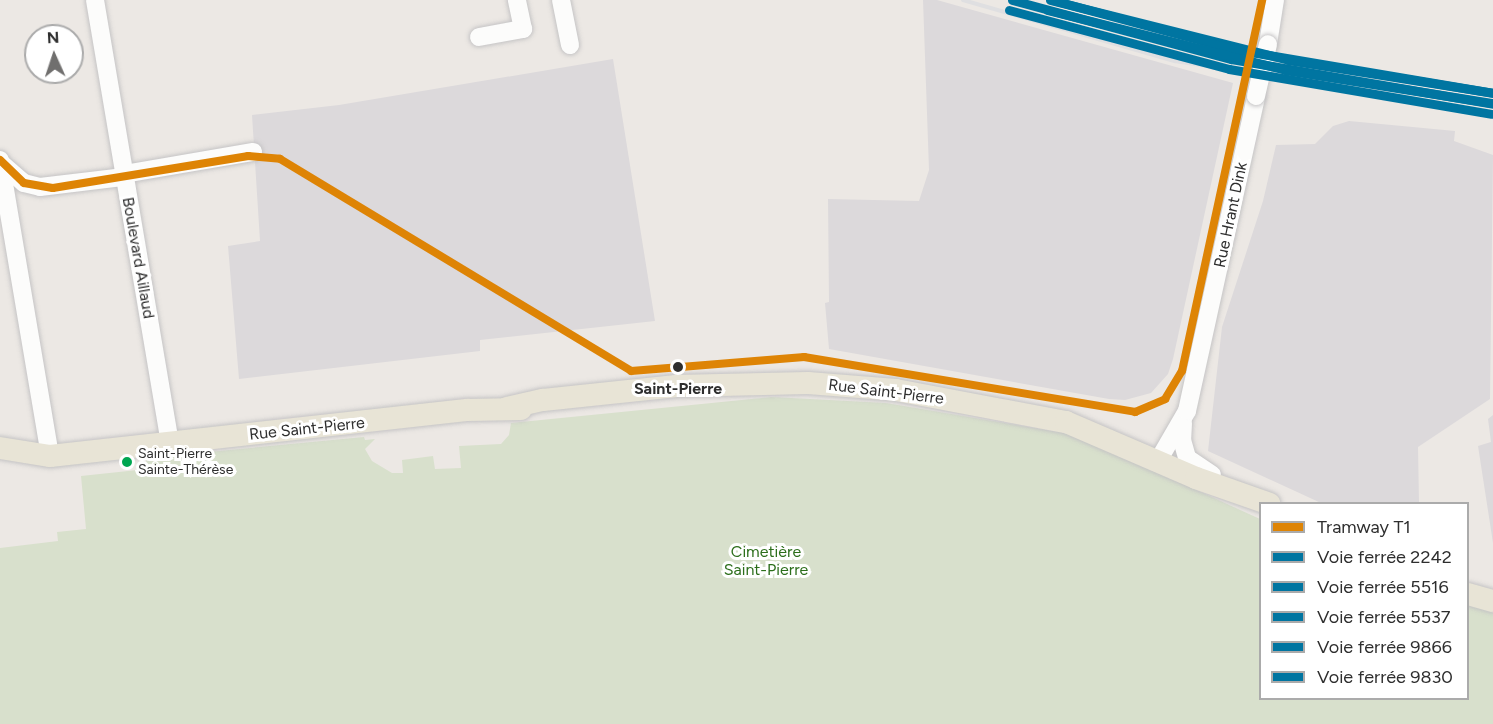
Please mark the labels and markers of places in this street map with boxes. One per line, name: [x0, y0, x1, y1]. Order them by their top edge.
marker: Saint-Pierre: [668, 357, 688, 377]
place label: Saint-Pierre: [634, 379, 722, 399]
place label: Saint-Pierre Sainte-Thérèse: [138, 446, 233, 478]
marker: Saint-Pierre Sainte-Thérèse: [121, 456, 133, 468]

